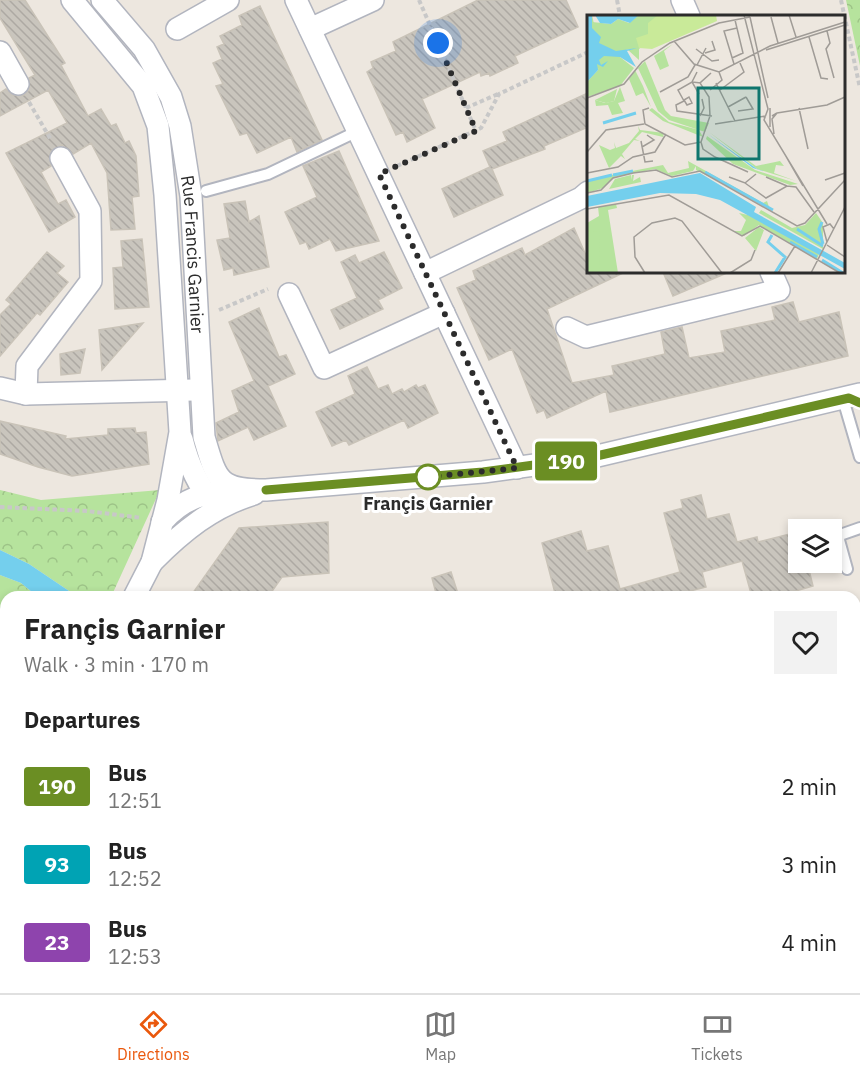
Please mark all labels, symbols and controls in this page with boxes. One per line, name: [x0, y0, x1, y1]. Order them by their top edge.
inset map: [587, 15, 845, 273]
your location: [423, 28, 453, 58]
street label: Rue Francis Garnier: [176, 173, 210, 334]
line badge: 190: [532, 442, 600, 480]
text: 190: [547, 447, 585, 475]
marker: Françis Garnier: [415, 464, 441, 490]
place label: Françis Garnier: [363, 492, 493, 515]
map controls: [788, 519, 842, 573]
button: layers: [788, 519, 842, 573]
text: Françis Garnier: [24, 610, 225, 647]
button: heart: [774, 611, 837, 674]
text: Walk · 3 min · 170 m: [24, 651, 209, 678]
text: Departures: [24, 705, 140, 734]
text: Bus: [108, 758, 147, 787]
text: 190: [38, 772, 76, 800]
text: 2 min: [781, 772, 837, 801]
text: 12:51: [108, 787, 162, 814]
text: Bus: [108, 836, 147, 865]
text: 93: [44, 850, 70, 878]
text: 3 min: [781, 850, 837, 879]
text: 12:52: [108, 865, 162, 892]
text: Bus: [108, 914, 147, 943]
text: 23: [44, 928, 70, 956]
text: 4 min: [781, 928, 837, 957]
text: 12:53: [108, 943, 162, 970]
tab: Directions: [117, 1008, 190, 1064]
tab: Map: [424, 1008, 457, 1064]
tab: Tickets: [691, 1008, 743, 1064]

